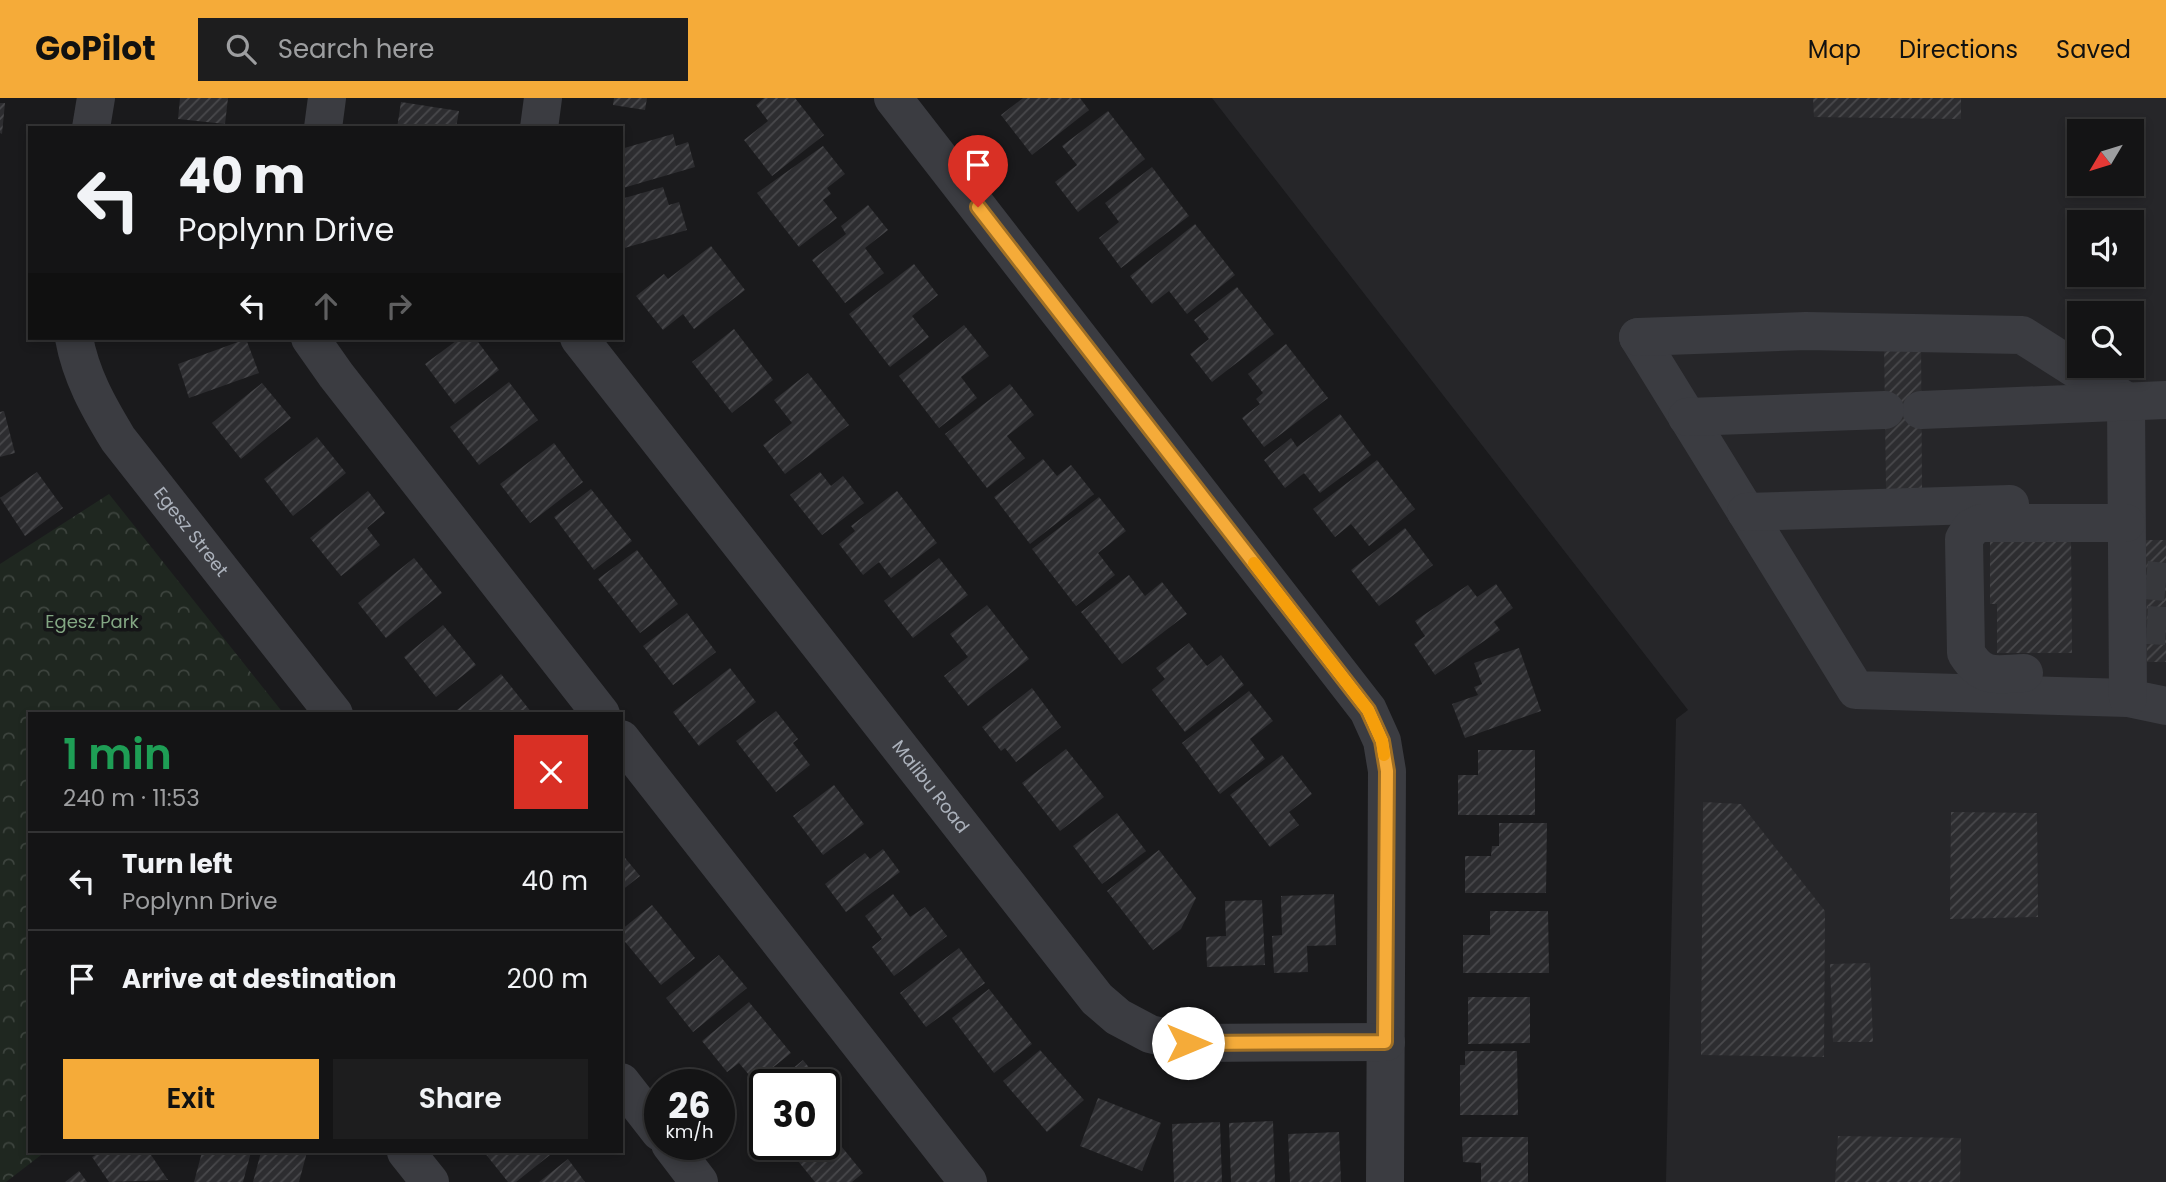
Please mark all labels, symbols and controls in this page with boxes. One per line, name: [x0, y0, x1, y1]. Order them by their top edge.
search box: [198, 18, 688, 81]
text: GoPilot: [35, 25, 156, 72]
icon: search: [222, 30, 260, 68]
text: Search here: [278, 31, 434, 67]
text: Map: [1808, 33, 1861, 66]
text: Directions: [1899, 33, 2018, 66]
text: Saved: [2056, 33, 2131, 66]
north arrow: [2067, 119, 2144, 196]
map controls: [2067, 119, 2144, 378]
pin: [948, 135, 1008, 207]
text: 40 m: [178, 142, 305, 210]
icon: arrive: [959, 146, 997, 184]
icon: left: [63, 154, 154, 245]
text: Poplynn Drive: [178, 207, 394, 252]
button: sound: [2067, 210, 2144, 287]
icon: left: [234, 287, 272, 325]
icon: ahead: [307, 287, 345, 325]
icon: right: [380, 287, 418, 325]
button: search: [2067, 301, 2144, 378]
street label: Egesz Street: [148, 482, 235, 582]
park label: Egesz Park: [45, 609, 139, 634]
text: 1 min: [63, 725, 172, 784]
button: close: [514, 735, 588, 809]
street label: Malibu Road: [887, 735, 975, 838]
text: 240 m · 11:53: [63, 782, 200, 814]
text: Turn left: [122, 846, 233, 882]
icon: left: [63, 862, 101, 900]
text: 40 m: [522, 863, 588, 899]
text: Poplynn Drive: [122, 885, 277, 917]
icon: arrive: [63, 960, 101, 998]
text: Arrive at destination: [122, 961, 397, 997]
text: 200 m: [507, 961, 588, 997]
position arrow: [1151, 1006, 1225, 1080]
button: Exit: [63, 1059, 319, 1139]
button: Share: [333, 1059, 588, 1139]
speed limit sign: 30: [749, 1069, 840, 1160]
text: 26: [668, 1081, 711, 1130]
text: km/h: [666, 1119, 713, 1144]

